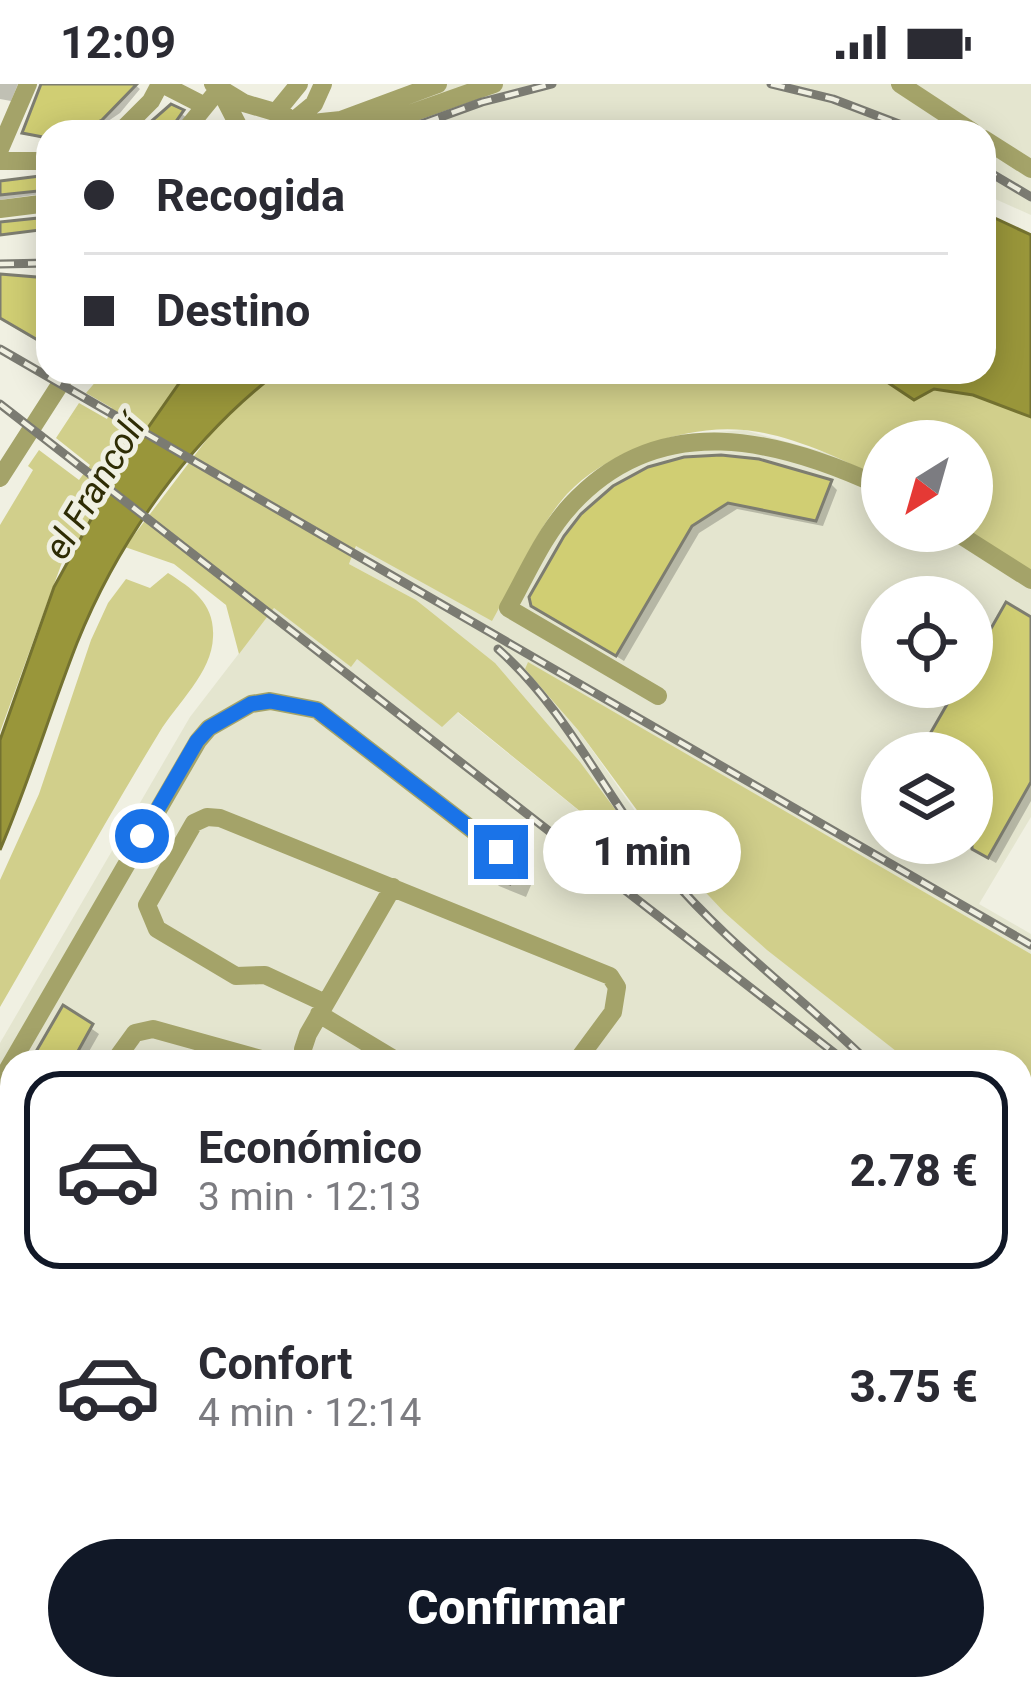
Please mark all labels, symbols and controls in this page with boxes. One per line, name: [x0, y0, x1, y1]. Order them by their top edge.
text: 12:09: [60, 16, 176, 69]
text: Recogida: [156, 169, 345, 222]
text: Destino: [156, 284, 310, 337]
water label: el Francolí: [36, 405, 156, 567]
north arrow: [861, 420, 993, 552]
map controls: [861, 420, 993, 864]
button: locate: [861, 576, 993, 708]
button: layers: [861, 732, 993, 864]
route start: [115, 809, 169, 863]
callout: 1 min: [543, 810, 741, 894]
route end: [474, 825, 528, 879]
text: 1 min: [593, 829, 691, 875]
icon: car: [54, 1116, 162, 1224]
text: Económico: [198, 1121, 422, 1174]
text: 2.78 €: [850, 1144, 978, 1197]
text: 3 min · 12:13: [198, 1174, 421, 1220]
icon: car: [54, 1332, 162, 1440]
text: Confort: [198, 1337, 352, 1390]
text: 3.75 €: [850, 1360, 978, 1413]
text: 4 min · 12:14: [198, 1390, 421, 1436]
button: Confirmar: [48, 1539, 984, 1677]

